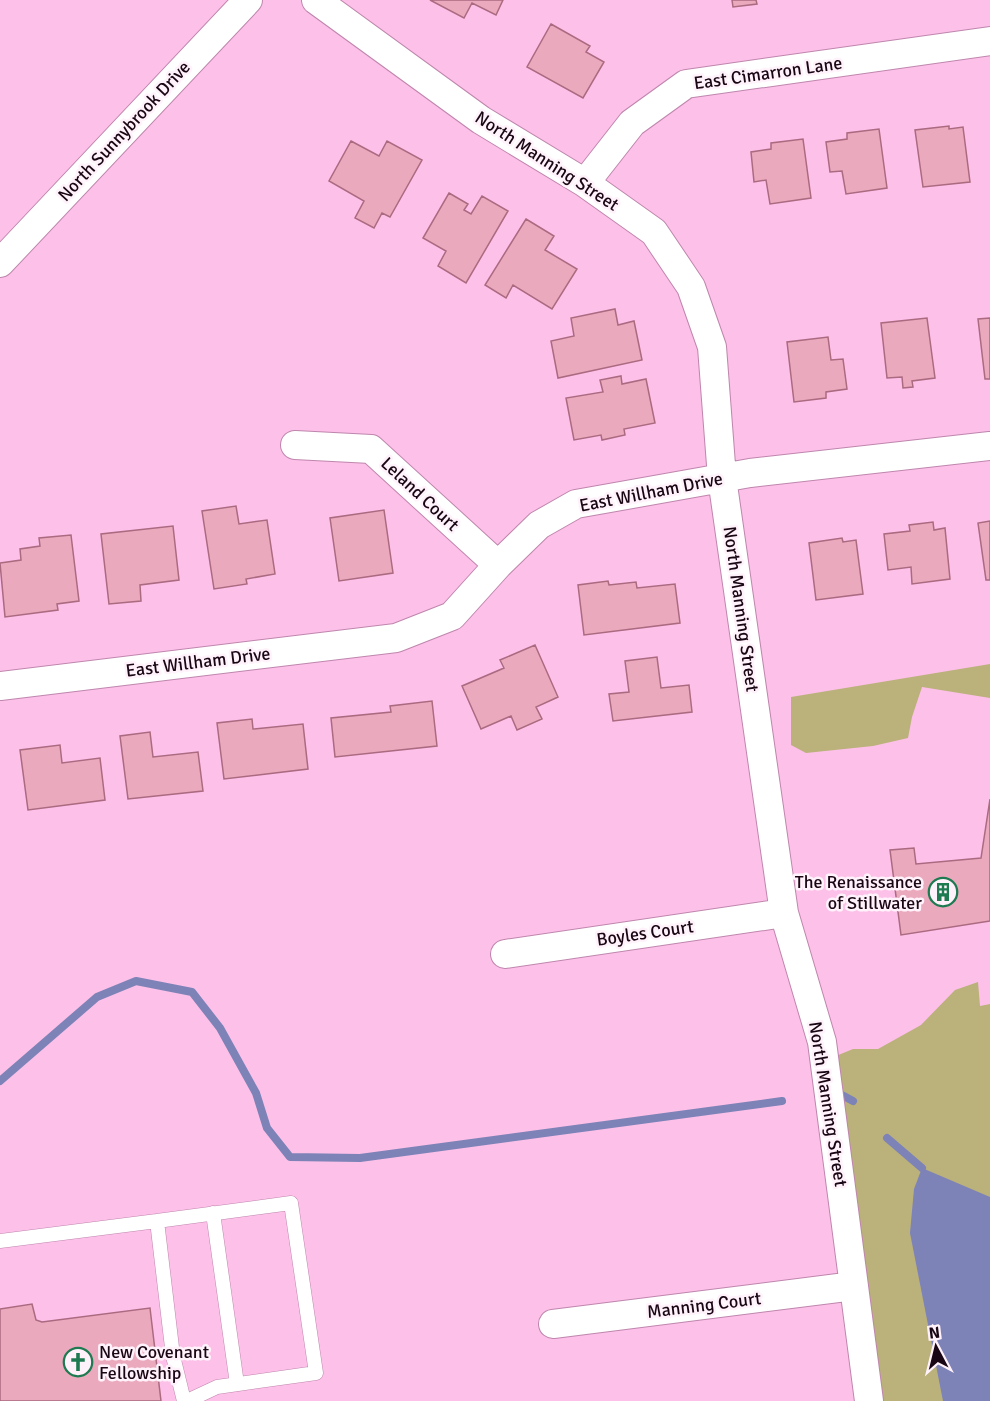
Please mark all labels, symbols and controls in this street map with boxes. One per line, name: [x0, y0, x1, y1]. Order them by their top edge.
street label: East Cimarron Lane: [692, 52, 844, 94]
street label: North Sunnybrook Drive: [53, 56, 195, 206]
street label: North Manning Street: [471, 106, 623, 216]
street label: Leland Court: [376, 452, 464, 536]
street label: East Willham Drive: [578, 467, 724, 517]
street label: North Manning Street: [718, 525, 764, 693]
street label: East Willham Drive: [125, 642, 271, 682]
place label: The Renaissance of Stillwater: [795, 871, 922, 914]
building icon: The Renaissance of Stillwater: [927, 876, 959, 908]
street label: Boyles Court: [595, 915, 695, 951]
street label: North Manning Street: [804, 1020, 852, 1188]
street label: Manning Court: [646, 1287, 762, 1323]
north arrow: [906, 1317, 966, 1377]
text: N: [928, 1323, 941, 1344]
place label: New Covenant Fellowship: [99, 1341, 209, 1384]
church icon: New Covenant Fellowship: [62, 1346, 94, 1378]

